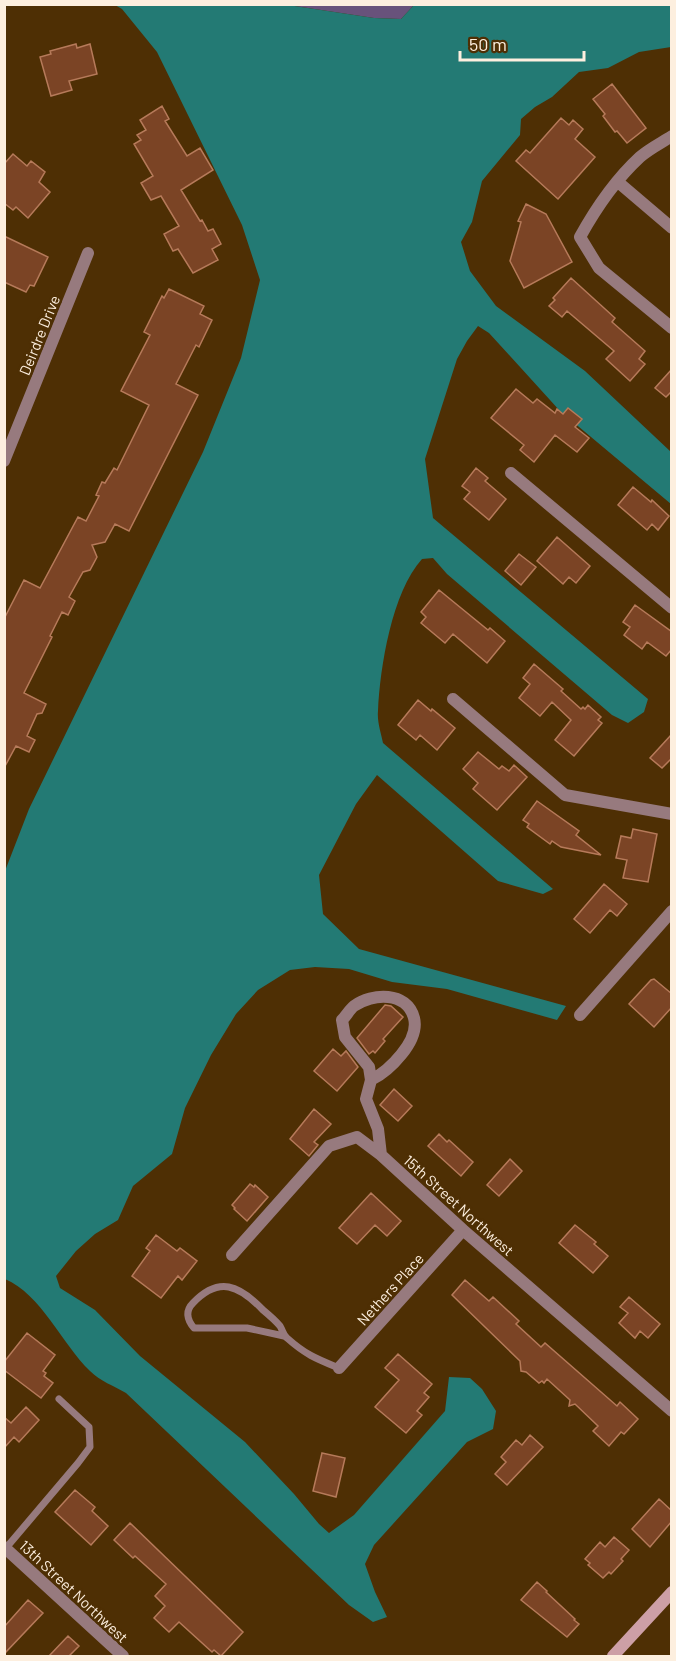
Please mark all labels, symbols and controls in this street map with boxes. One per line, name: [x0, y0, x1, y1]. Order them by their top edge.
scale bar: [460, 24, 584, 62]
text: 50 m: [469, 33, 507, 55]
street label: Deirdre Drive: [15, 292, 63, 378]
street label: 15th Street Northwest: [400, 1151, 518, 1259]
street label: Nethers Place: [353, 1249, 427, 1329]
street label: 13th Street Northwest: [16, 1536, 132, 1646]

